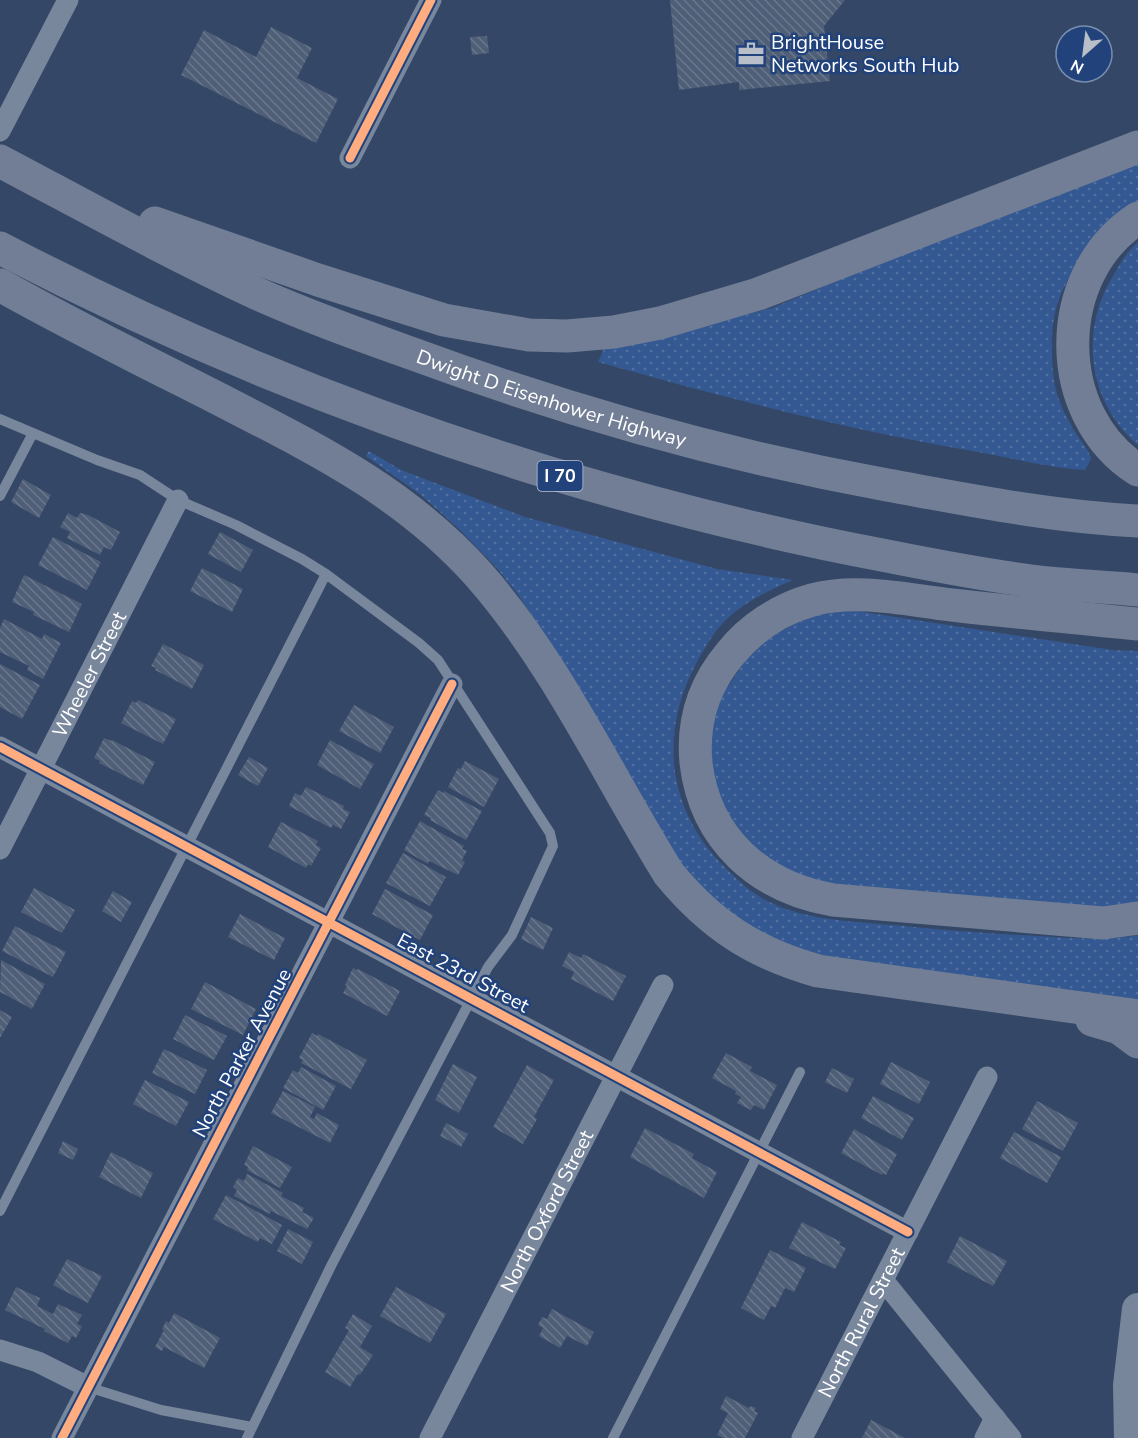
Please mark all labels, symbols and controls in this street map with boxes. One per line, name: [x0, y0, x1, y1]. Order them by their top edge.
north arrow: [1054, 24, 1114, 84]
place label: BrightHouse Networks South Hub: [771, 29, 959, 79]
office icon: BrightHouse Networks South Hub: [736, 39, 766, 69]
text: N: [1067, 54, 1088, 79]
street label: Dwight D Eisenhower Highway: [413, 343, 690, 453]
road number: I 70: [538, 461, 582, 491]
street label: Wheeler Street: [46, 606, 133, 742]
street label: East 23rd Street: [392, 927, 535, 1020]
street label: North Parker Avenue: [186, 964, 298, 1142]
street label: North Oxford Street: [494, 1125, 600, 1297]
street label: North Rural Street: [812, 1242, 911, 1402]

